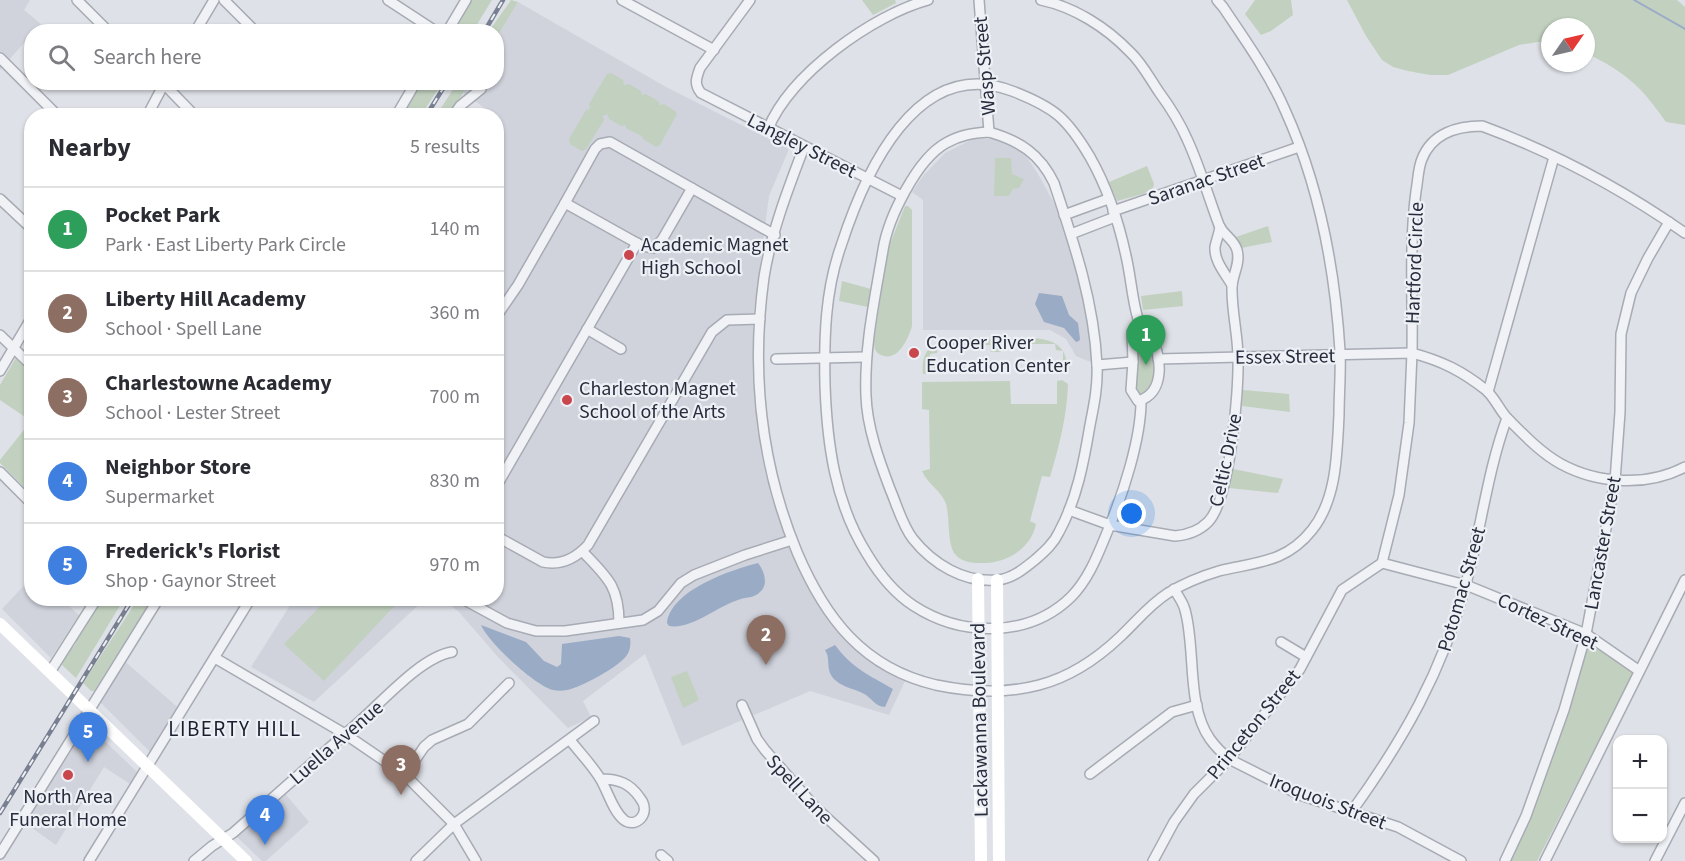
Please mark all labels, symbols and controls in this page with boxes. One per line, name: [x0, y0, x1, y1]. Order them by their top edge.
street label: Wasp Street: [967, 15, 1003, 116]
north arrow: [1541, 18, 1595, 72]
search box: [24, 24, 504, 90]
icon: search: [45, 41, 78, 74]
text: Search here: [93, 41, 201, 73]
street label: Langley Street: [742, 106, 861, 186]
text: Nearby: [48, 129, 131, 166]
text: 5 results: [410, 133, 480, 161]
street label: Saranac Street: [1144, 147, 1269, 213]
text: Pocket Park: [105, 199, 220, 231]
street label: Hartford Circle: [1399, 201, 1431, 325]
text: 1: [62, 215, 73, 243]
text: 140 m: [430, 215, 480, 243]
text: Park · East Liberty Park Circle: [105, 231, 346, 259]
place label: Academic Magnet High School: [641, 231, 789, 282]
marker: Academic Magnet High School: [622, 248, 636, 262]
text: Liberty Hill Academy: [105, 283, 306, 315]
text: 2: [62, 299, 73, 327]
text: 360 m: [430, 299, 480, 327]
text: School · Spell Lane: [105, 315, 262, 343]
pin: 1: [1126, 316, 1166, 365]
place label: Cooper River Education Center: [926, 329, 1070, 380]
street label: Essex Street: [1235, 342, 1336, 372]
marker: Cooper River Education Center: [907, 346, 921, 360]
text: Charlestowne Academy: [105, 367, 332, 399]
place label: Charleston Magnet School of the Arts: [579, 375, 736, 426]
text: 3: [62, 383, 73, 411]
text: 700 m: [430, 383, 480, 411]
marker: Charleston Magnet School of the Arts: [560, 393, 574, 407]
text: School · Lester Street: [105, 399, 280, 427]
street label: Celtic Drive: [1202, 411, 1250, 509]
text: Neighbor Store: [105, 451, 251, 483]
text: 4: [62, 467, 73, 495]
text: 830 m: [430, 467, 480, 495]
street label: Lancaster Street: [1577, 474, 1629, 612]
text: Supermarket: [105, 483, 214, 511]
your location: [1117, 499, 1146, 528]
street label: Potomac Street: [1431, 523, 1493, 655]
text: Frederick's Florist: [105, 535, 280, 567]
text: 5: [62, 551, 73, 579]
text: 970 m: [430, 551, 480, 579]
text: Shop · Gaynor Street: [105, 567, 276, 595]
street label: Cortez Street: [1493, 586, 1603, 658]
pin: 2: [746, 616, 786, 665]
street label: Lackawanna Boulevard: [964, 623, 996, 817]
street label: Princeton Street: [1200, 663, 1307, 786]
street label: Luella Avenue: [284, 694, 390, 791]
pin: 5: [68, 712, 107, 762]
district label: LIBERTY HILL: [168, 714, 302, 744]
map controls: [1613, 735, 1667, 843]
button: +: [1613, 735, 1667, 789]
pin: 3: [382, 746, 420, 795]
street label: Spell Lane: [760, 748, 839, 831]
street label: Iroquois Street: [1265, 767, 1390, 837]
marker: North Area Funeral Home: [61, 768, 75, 782]
place label: North Area Funeral Home: [9, 783, 127, 834]
button: −: [1613, 789, 1667, 843]
pin: 4: [246, 796, 284, 845]

